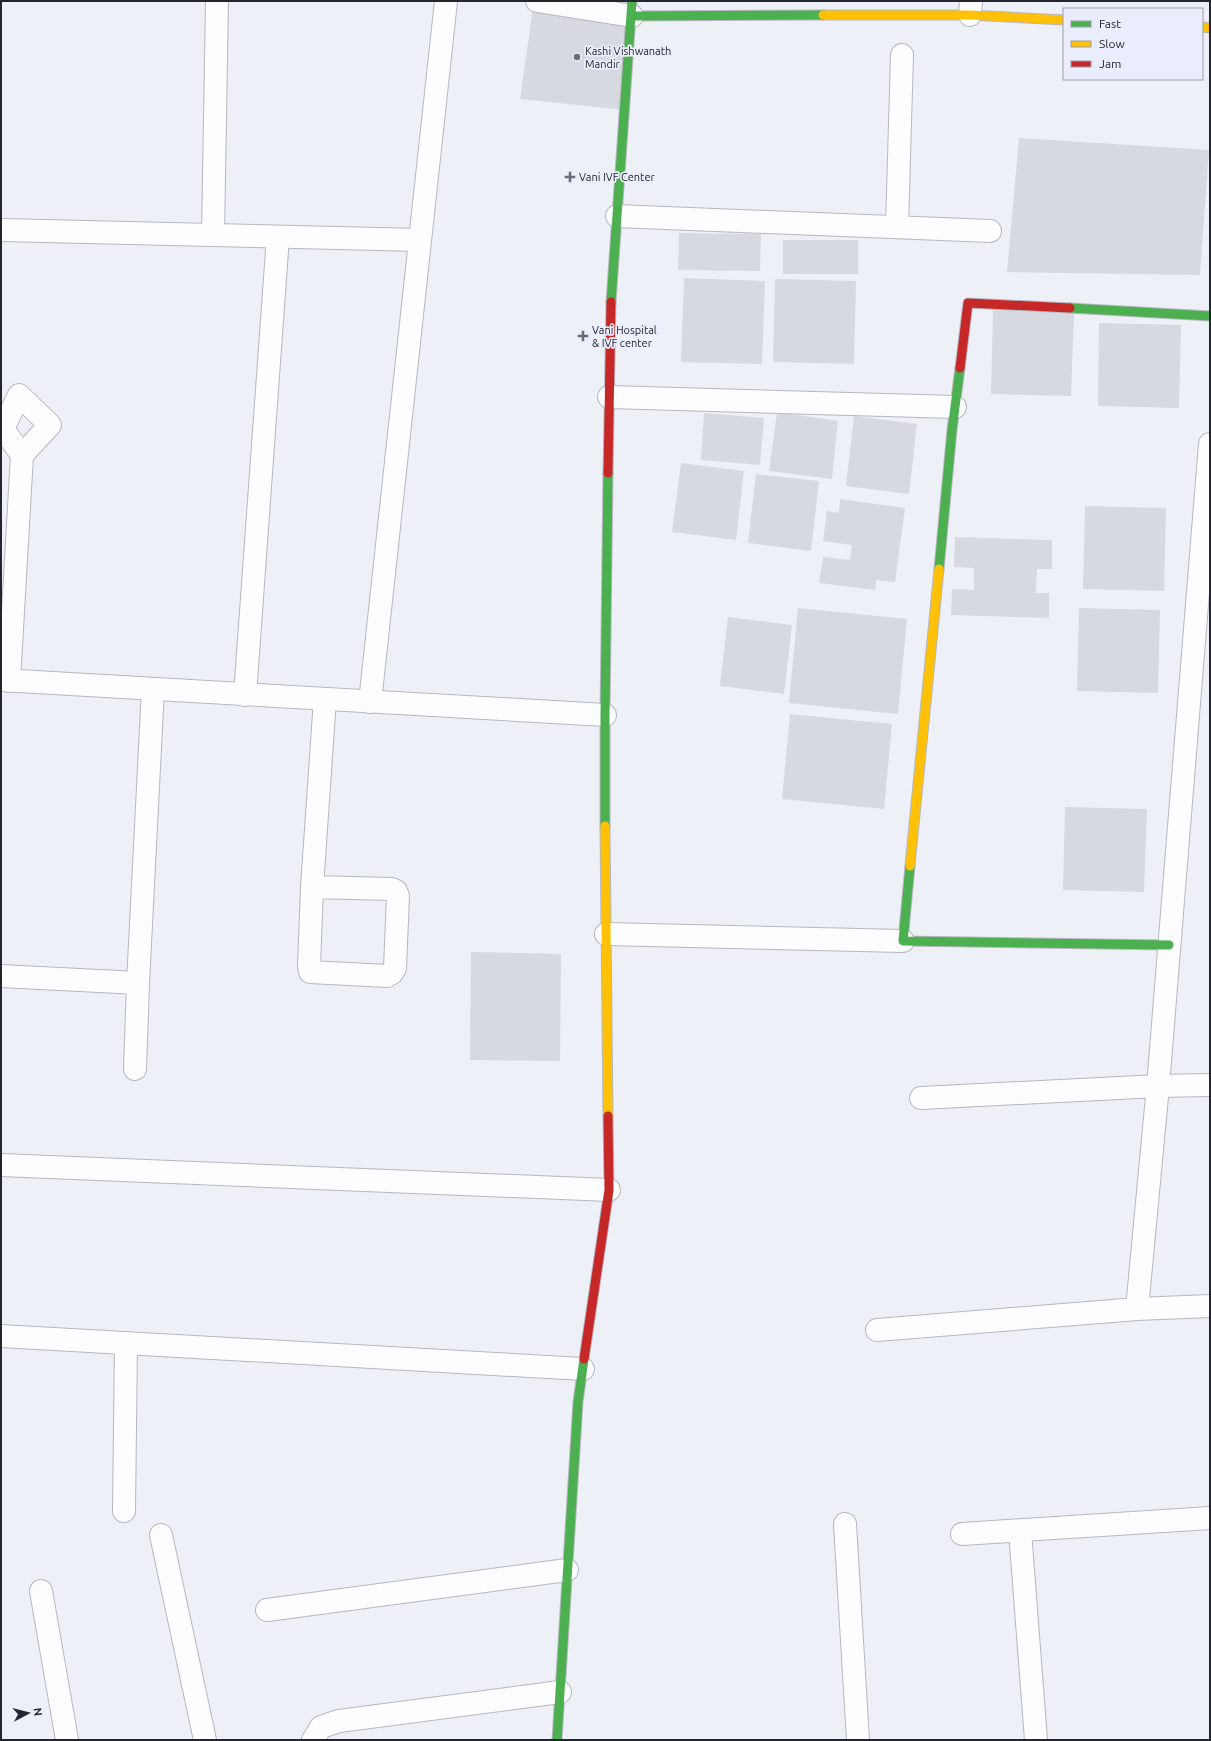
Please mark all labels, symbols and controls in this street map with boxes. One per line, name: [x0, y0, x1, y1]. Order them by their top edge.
legend: [1063, 8, 1203, 80]
text: Fast: [1099, 17, 1121, 30]
text: Slow: [1099, 37, 1125, 50]
place label: Kashi Vishwanath Mandir: [585, 45, 671, 70]
marker: Kashi Vishwanath Mandir: [572, 52, 582, 62]
text: Jam: [1099, 57, 1121, 70]
marker: Vani IVF Center: [564, 171, 576, 183]
place label: Vani IVF Center: [579, 171, 655, 183]
place label: Vani Hospital & IVF center: [592, 324, 657, 349]
marker: Vani Hospital & IVF center: [577, 330, 589, 342]
north arrow: [8, 1693, 48, 1733]
text: N: [31, 1707, 44, 1717]

